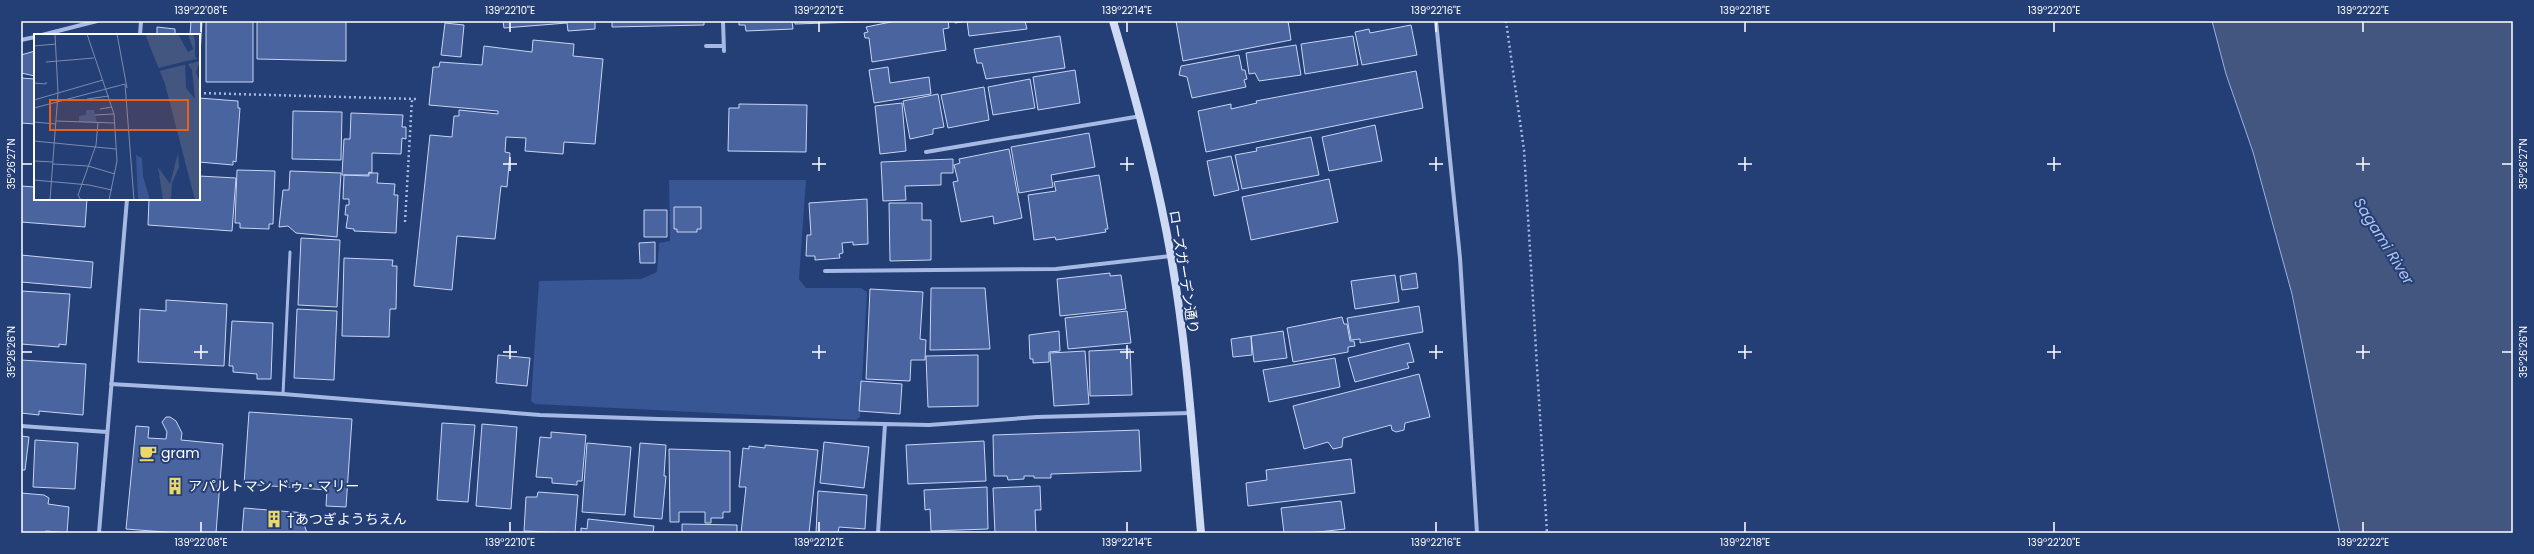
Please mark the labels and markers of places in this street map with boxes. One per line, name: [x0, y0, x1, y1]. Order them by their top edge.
cafe icon: gram: [138, 443, 158, 463]
place label: gram: [161, 443, 200, 463]
building icon: アパルトマン ドゥ・マリー: [165, 476, 185, 496]
place label: アパルトマン ドゥ・マリー: [188, 476, 359, 496]
building icon: †あつぎようちえん: [264, 509, 284, 529]
place label: †あつぎようちえん: [287, 509, 407, 529]

